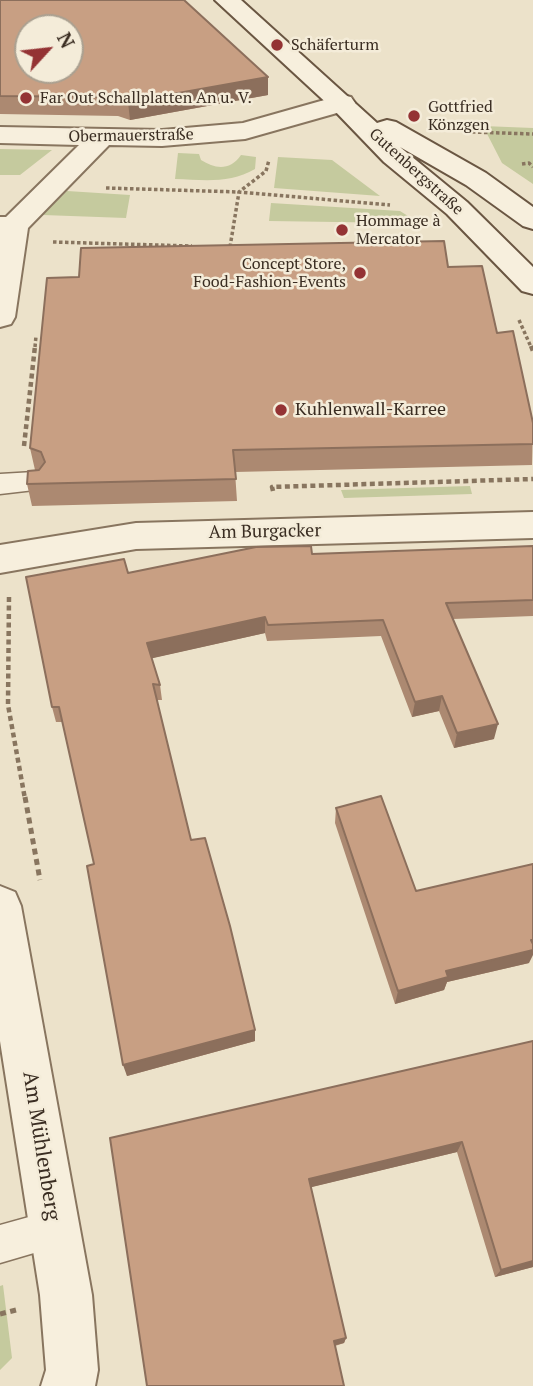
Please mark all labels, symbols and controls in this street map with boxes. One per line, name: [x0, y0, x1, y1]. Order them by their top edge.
north arrow: [14, 14, 84, 84]
text: N: [52, 28, 81, 52]
place label: Schäferturm: [291, 35, 379, 55]
marker: Schäferturm: [269, 37, 285, 53]
place label: Far Out Schallplatten An u. V.: [40, 88, 252, 108]
marker: Far Out Schallplatten An u. V.: [18, 90, 34, 106]
place label: Gottfried Könzgen: [428, 97, 493, 135]
marker: Gottfried Könzgen: [406, 108, 422, 124]
street label: Obermauerstraße: [68, 125, 194, 147]
street label: Gutenbergstraße: [365, 125, 467, 219]
place label: Hommage à Mercator: [356, 211, 441, 249]
marker: Hommage à Mercator: [334, 222, 350, 238]
place label: Concept Store, Food-Fashion-Events: [193, 254, 346, 292]
marker: Concept Store, Food-Fashion-Events: [352, 265, 368, 281]
place label: Kuhlenwall-Karree: [295, 399, 446, 421]
marker: Kuhlenwall-Karree: [273, 402, 289, 418]
street label: Am Burgacker: [209, 520, 321, 544]
street label: Am Mühlenberg: [17, 1070, 65, 1222]

